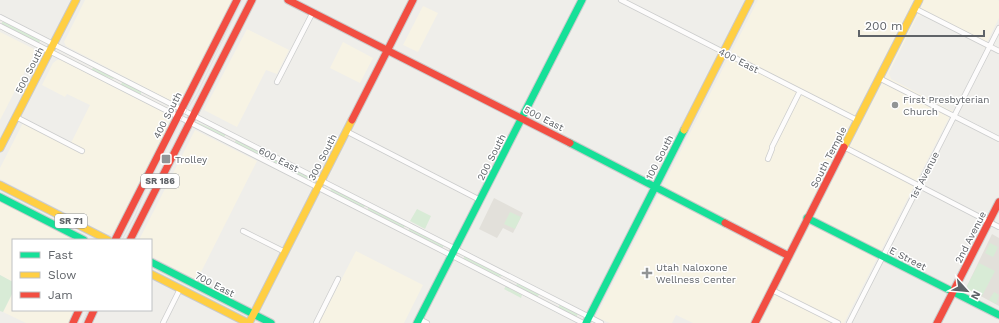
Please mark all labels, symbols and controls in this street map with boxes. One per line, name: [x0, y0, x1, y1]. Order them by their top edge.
scale bar: [859, 12, 984, 38]
text: 200 m: [865, 19, 902, 33]
street label: 500 South: [13, 45, 46, 95]
street label: 400 East: [717, 46, 761, 76]
street label: 400 South: [151, 90, 184, 140]
place label: First Presbyterian Church: [903, 94, 989, 117]
marker: First Presbyterian Church: [890, 100, 900, 110]
street label: 500 East: [522, 104, 566, 134]
street label: South Temple: [808, 124, 849, 190]
street label: 300 South: [306, 132, 339, 182]
street label: 200 South: [475, 132, 508, 182]
street label: 100 South: [643, 133, 675, 181]
street label: 600 East: [257, 145, 301, 175]
street label: 1st Avenue: [908, 149, 941, 201]
marker: Trolley: [160, 153, 172, 165]
place label: Trolley: [175, 154, 208, 165]
road number: SR 186: [141, 174, 179, 188]
street label: 2nd Avenue: [953, 209, 988, 265]
road number: SR 71: [55, 214, 87, 228]
legend: [12, 239, 152, 311]
street label: E Street: [888, 244, 929, 273]
text: Fast: [48, 248, 73, 262]
place label: Utah Naloxone Wellness Center: [656, 262, 736, 285]
marker: Utah Naloxone Wellness Center: [641, 267, 653, 279]
text: Slow: [48, 268, 76, 282]
street label: 700 East: [193, 270, 237, 299]
north arrow: [947, 271, 987, 311]
text: Jam: [48, 288, 73, 302]
text: N: [968, 289, 983, 302]

